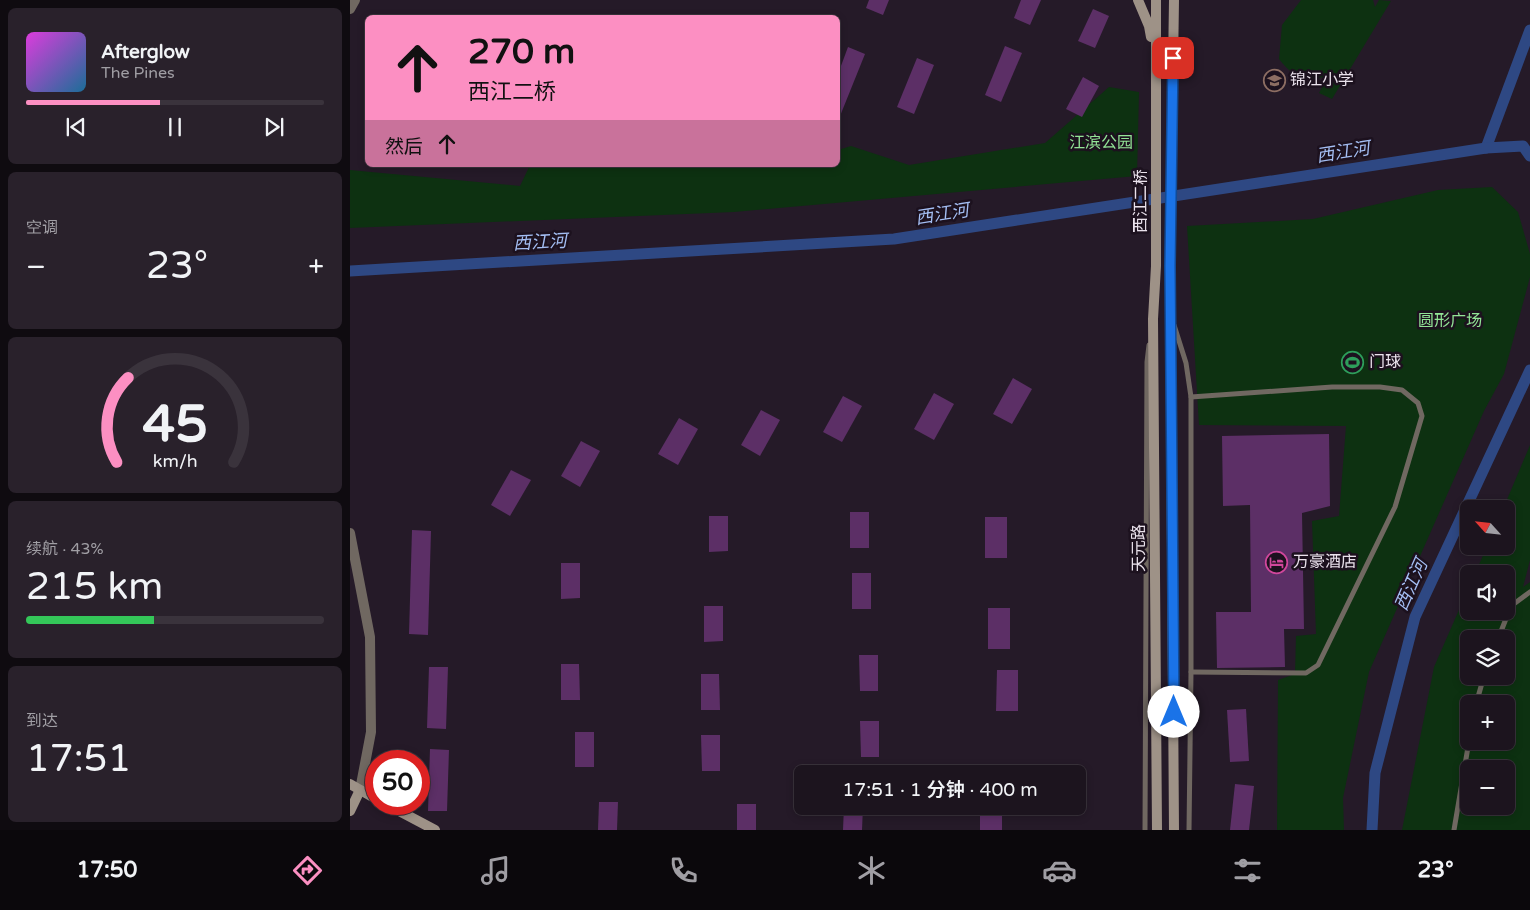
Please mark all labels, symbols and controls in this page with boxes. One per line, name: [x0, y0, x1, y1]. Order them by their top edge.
text: 270 m: [468, 31, 575, 73]
icon: ahead: [385, 35, 450, 100]
pin: [1152, 37, 1194, 79]
text: Afterglow: [101, 41, 190, 63]
icon: arrive: [1159, 44, 1187, 72]
text: The Pines: [101, 63, 175, 83]
school or university icon: 锦江小学: [1262, 68, 1286, 92]
place label: 锦江小学: [1290, 70, 1354, 90]
text: 西江二桥: [468, 79, 556, 105]
icon: previous: [62, 113, 90, 141]
icon: pause: [161, 113, 189, 141]
icon: next: [260, 113, 288, 141]
icon: ahead: [433, 130, 461, 158]
park label: 江滨公园: [1069, 133, 1133, 153]
text: 然后: [385, 136, 423, 158]
water label: 西江河: [1315, 136, 1374, 167]
street label: 西江二桥: [1131, 169, 1151, 233]
water label: 西江河: [914, 198, 973, 229]
text: 空调: [26, 218, 58, 238]
water label: 西江河: [512, 229, 571, 254]
text: 23°: [146, 243, 208, 289]
text: −: [26, 250, 46, 284]
text: +: [308, 250, 324, 284]
park label: 圆形广场: [1418, 311, 1482, 331]
sports icon: 门球: [1341, 350, 1365, 374]
place label: 门球: [1369, 352, 1401, 372]
text: 45: [142, 393, 208, 456]
text: km/h: [153, 451, 197, 472]
north arrow: [1460, 500, 1515, 555]
map controls: [1460, 500, 1515, 815]
street label: 天元路: [1129, 524, 1149, 572]
text: 续航 · 43%: [26, 539, 104, 559]
hotel icon: 万豪酒店: [1265, 550, 1289, 574]
place label: 万豪酒店: [1293, 552, 1357, 572]
water label: 西江河: [1390, 553, 1433, 614]
text: 215 km: [26, 564, 163, 610]
button: sound: [1460, 565, 1515, 620]
button: layers: [1460, 630, 1515, 685]
position arrow: [1147, 685, 1199, 737]
button: +: [1460, 695, 1515, 750]
text: 到达: [26, 711, 58, 731]
text: 17:51: [26, 736, 131, 782]
speed limit sign: 50: [365, 750, 430, 815]
button: −: [1460, 760, 1515, 815]
text: 17:51 · 1 分钟 · 400 m: [842, 779, 1038, 801]
icon: directions: [290, 853, 325, 888]
icon: music: [478, 853, 513, 888]
icon: phone: [666, 853, 701, 888]
icon: climate: [854, 853, 889, 888]
icon: car: [1042, 853, 1077, 888]
icon: filters: [1230, 853, 1265, 888]
text: 17:50: [76, 857, 137, 883]
text: 23°: [1418, 857, 1454, 883]

